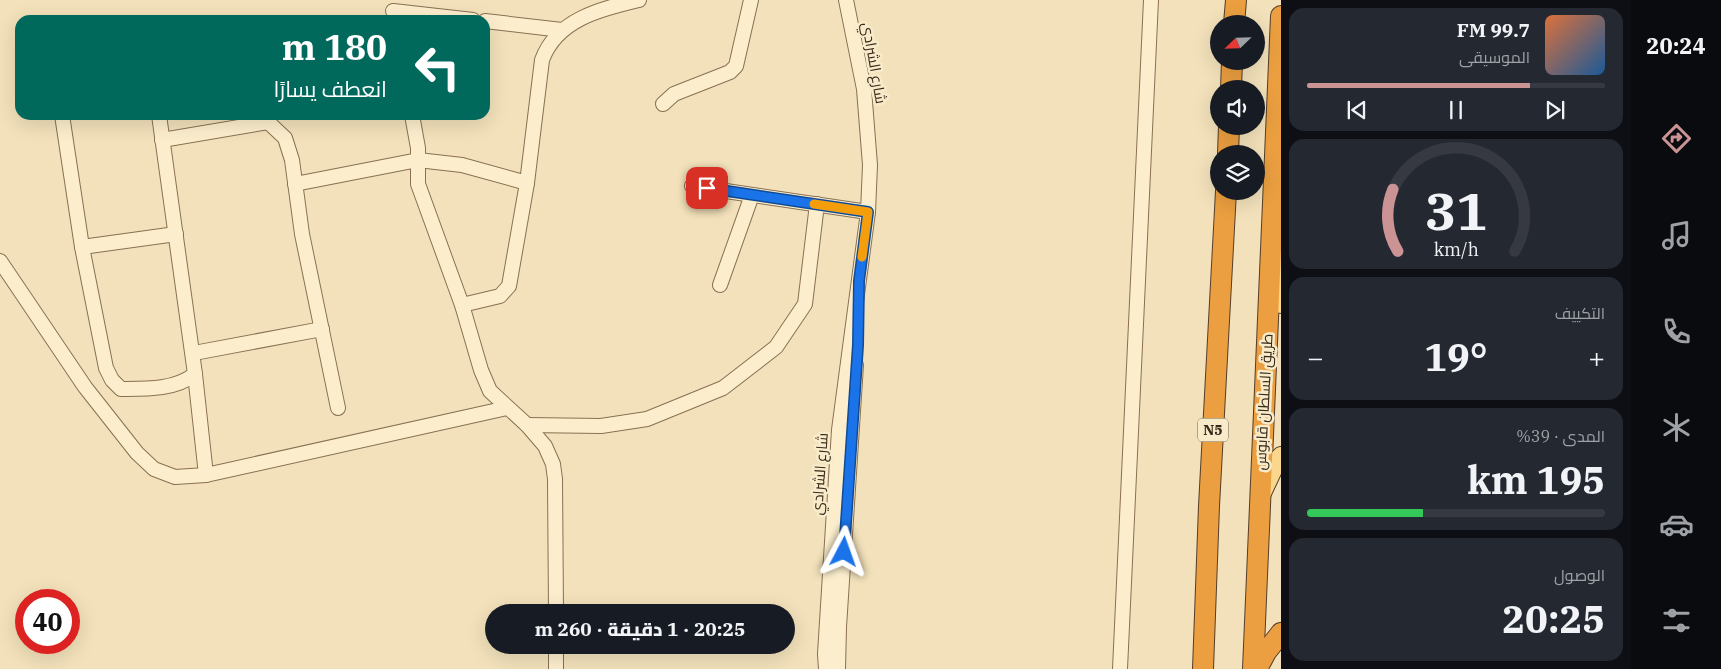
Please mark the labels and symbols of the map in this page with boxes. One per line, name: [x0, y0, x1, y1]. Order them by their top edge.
north arrow: [1210, 15, 1265, 70]
street label: شارع الشرادي: [855, 21, 891, 106]
pin: [686, 167, 728, 209]
street label: طريق السلطان قابوس: [1250, 333, 1278, 471]
road number: N5: [1198, 418, 1228, 442]
street label: شارع الشرادي: [807, 432, 835, 516]
position arrow: [817, 525, 869, 577]
speed limit sign: 40: [15, 589, 80, 654]

